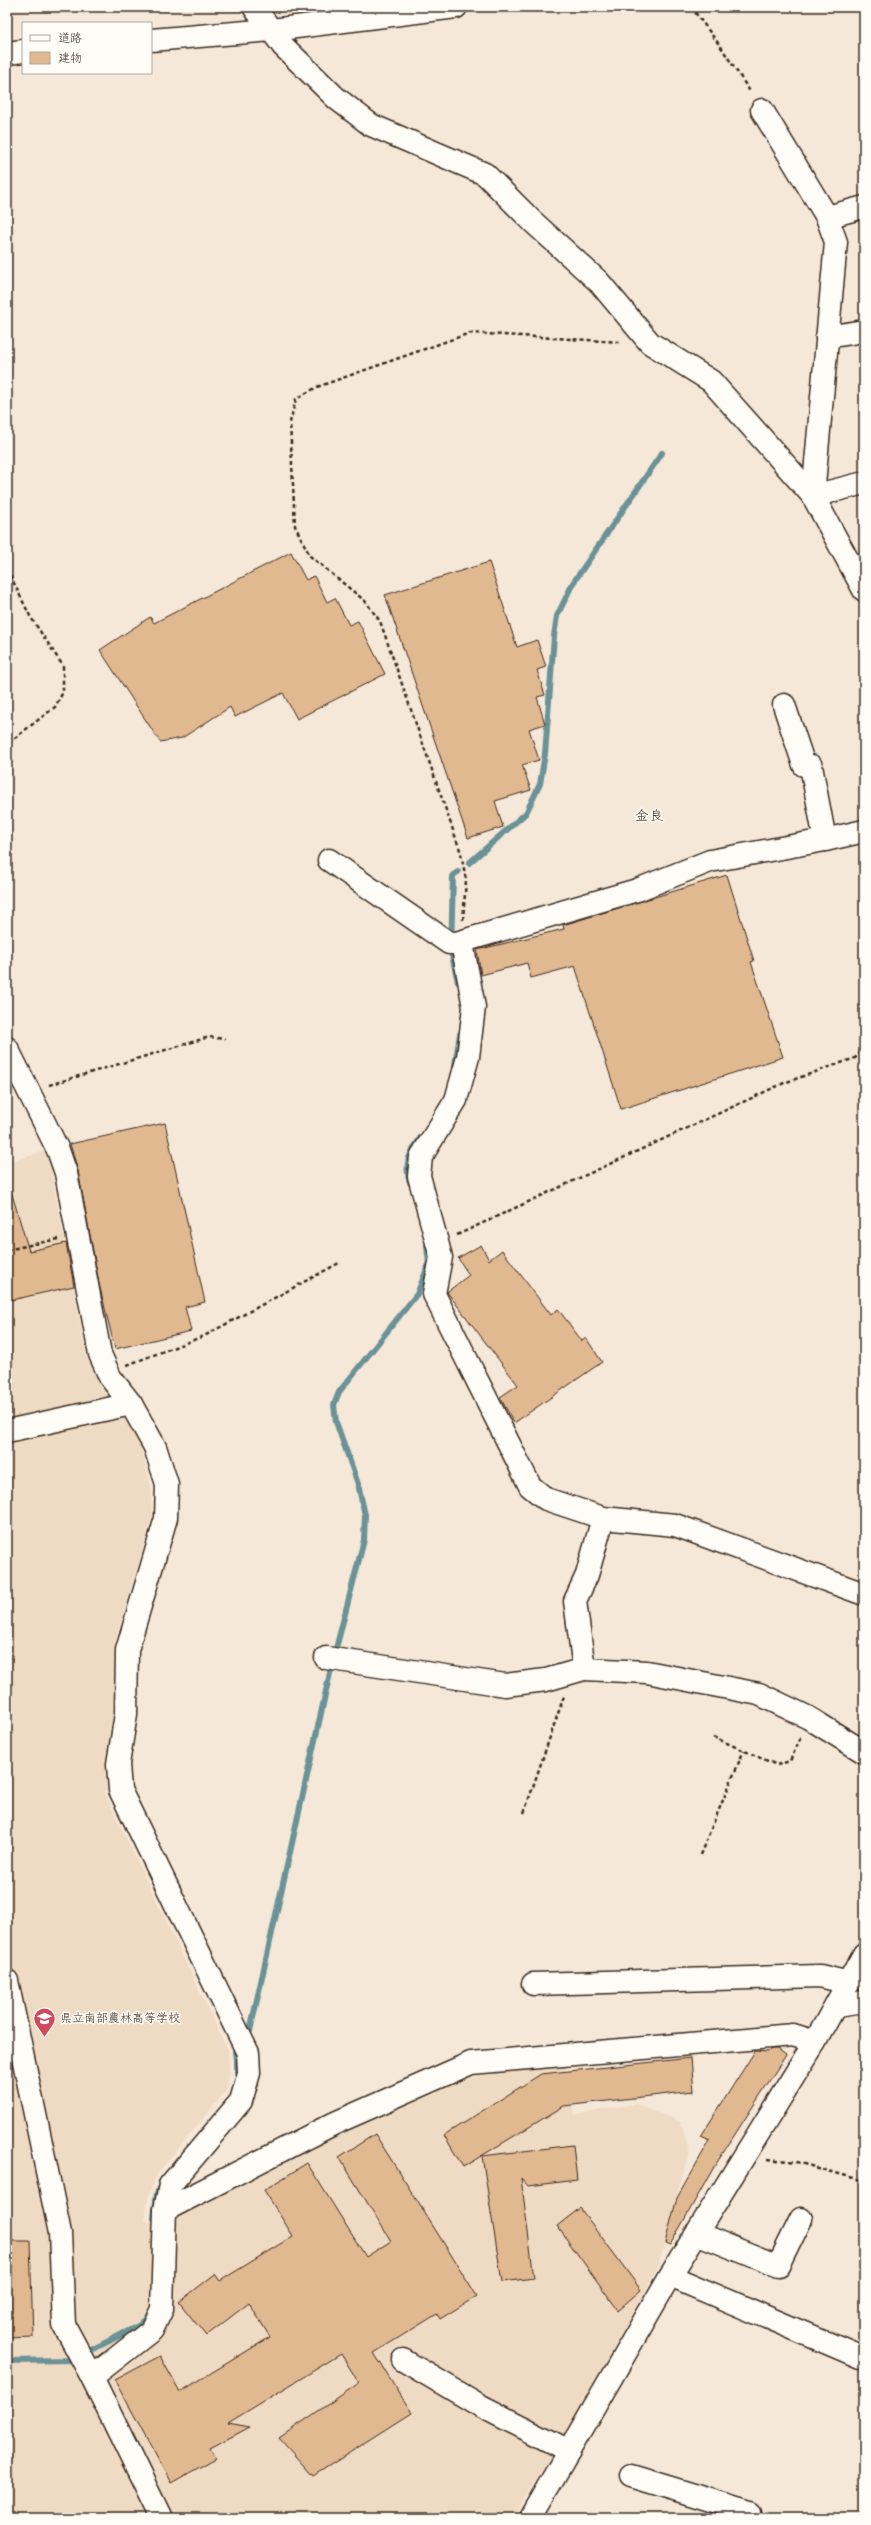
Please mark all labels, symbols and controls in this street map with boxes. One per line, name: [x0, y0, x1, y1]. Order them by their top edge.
legend: [22, 22, 152, 74]
text: 道路: [58, 32, 82, 47]
text: 建物: [58, 52, 82, 67]
district label: 金良: [635, 809, 663, 826]
school or university icon: 県立南部農林高等学校: [32, 2005, 58, 2038]
place label: 県立南部農林高等学校: [60, 2012, 180, 2027]

